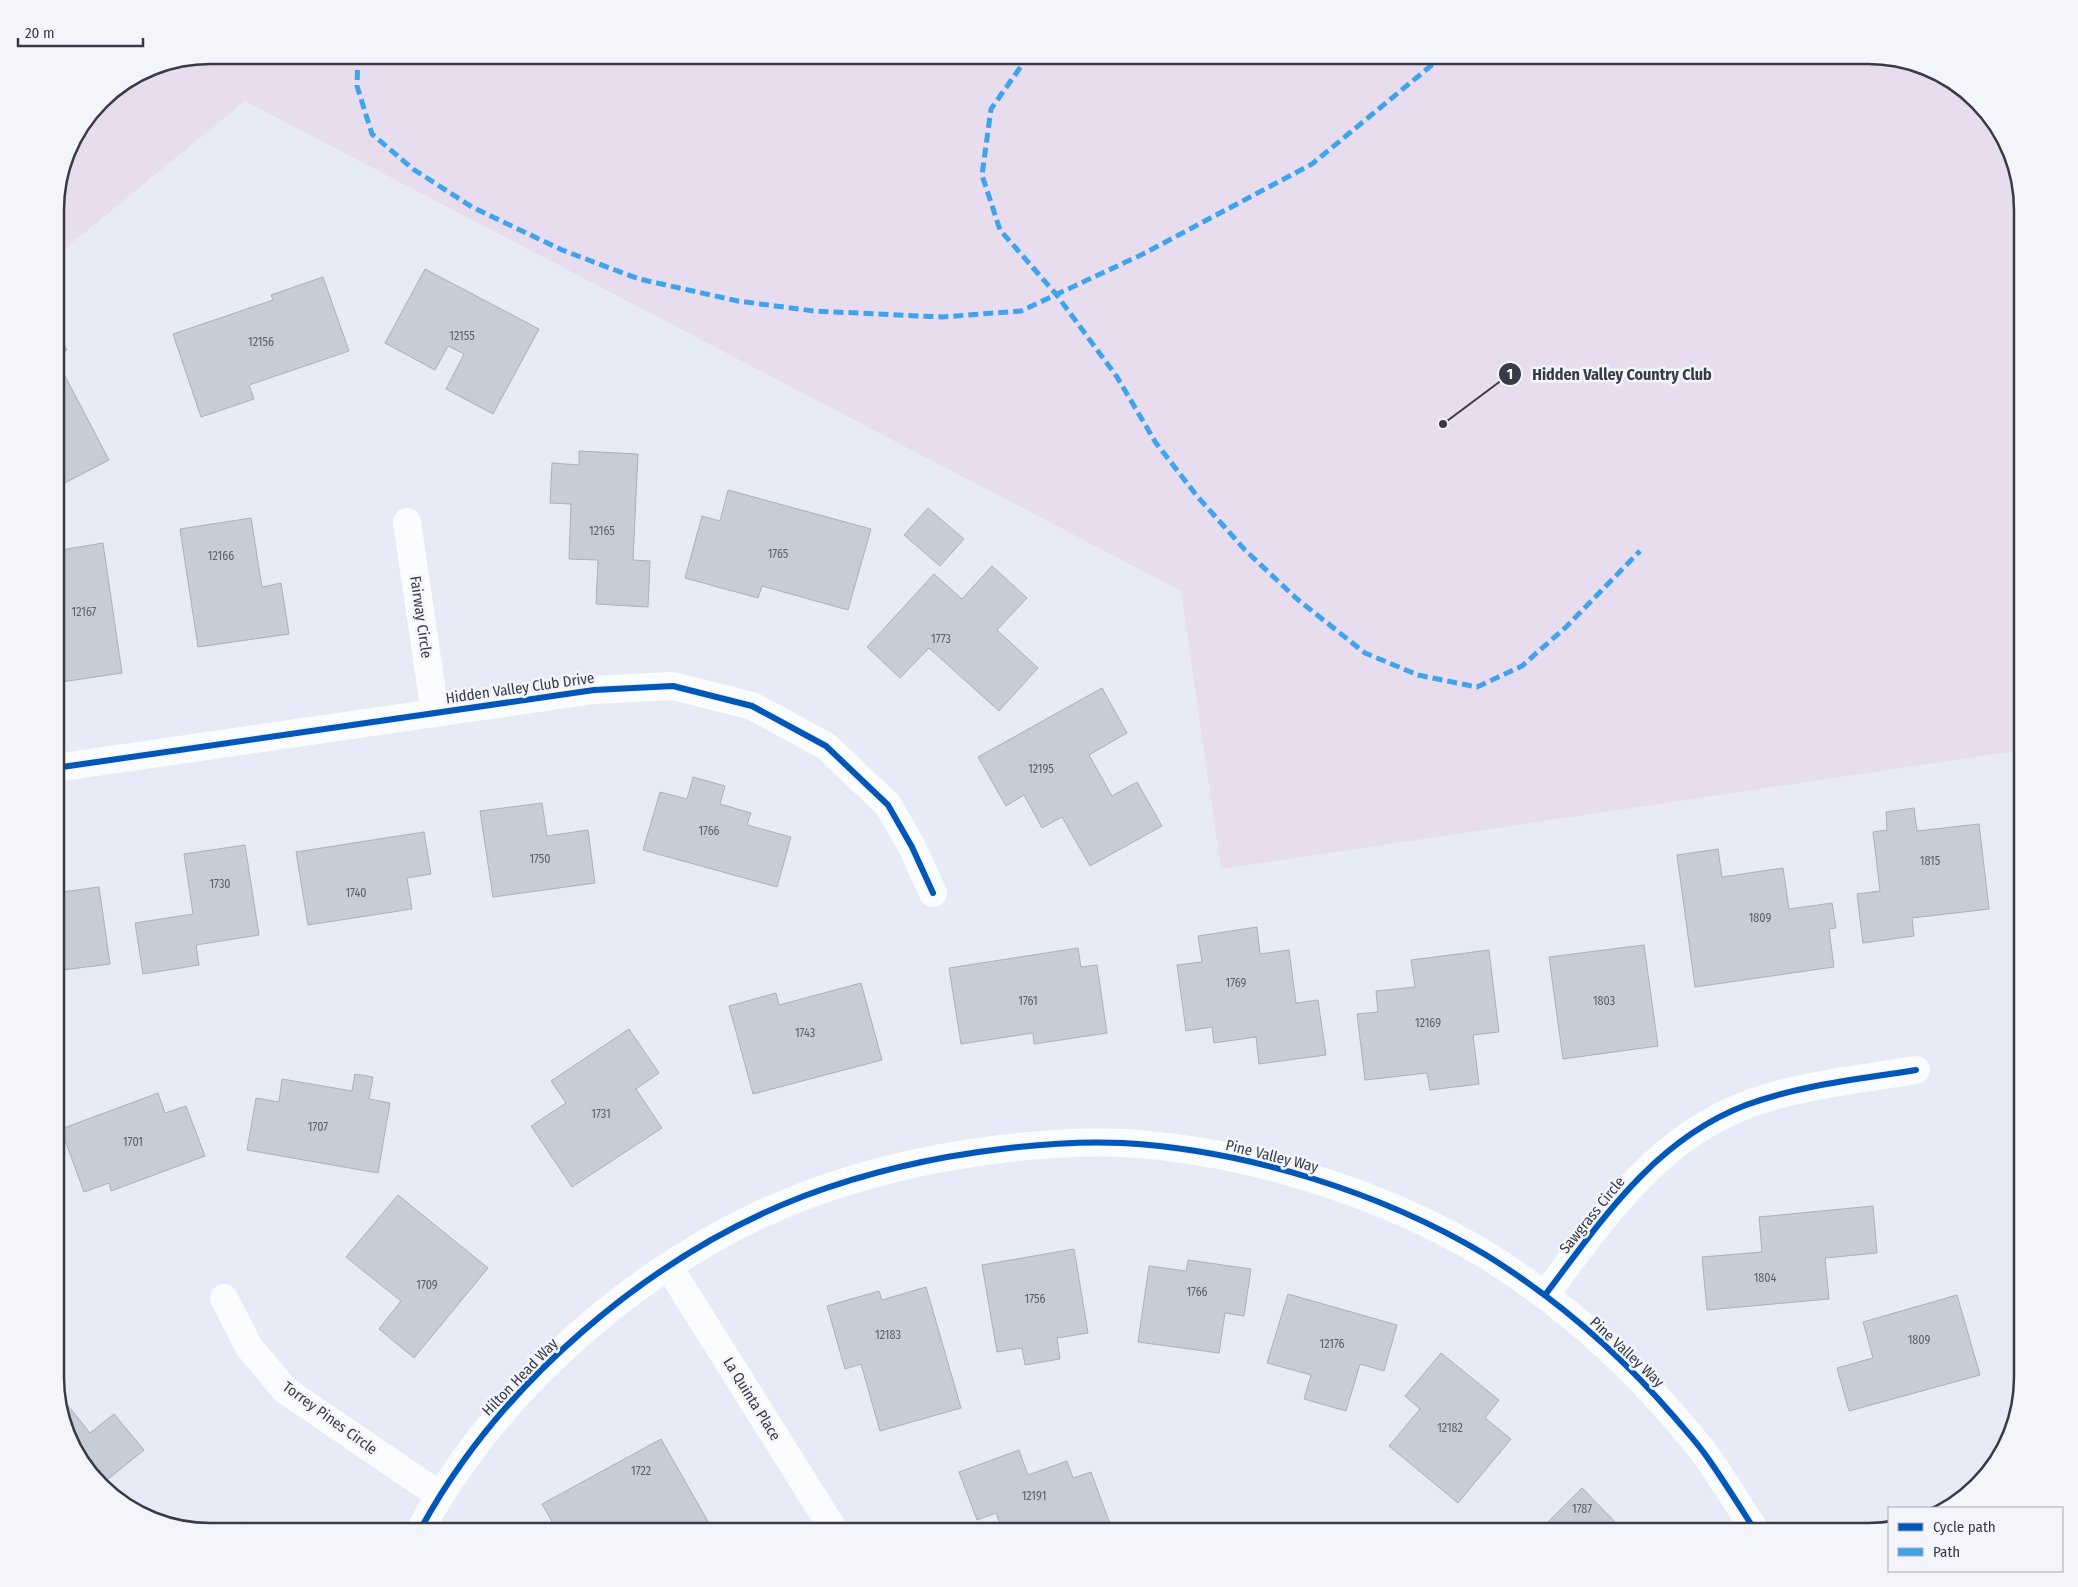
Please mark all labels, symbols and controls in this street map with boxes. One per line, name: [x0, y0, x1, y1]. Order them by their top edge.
scale bar: [18, 15, 142, 47]
text: 20 m: [25, 24, 55, 42]
house number: 12155: [449, 329, 475, 343]
house number: 12156: [248, 335, 274, 349]
callout: Hidden Valley Country Club: [1498, 359, 1722, 390]
text: 1: [1507, 365, 1513, 383]
text: Hidden Valley Country Club: [1532, 365, 1712, 384]
house number: 12165: [589, 524, 615, 538]
house number: 1765: [768, 547, 789, 561]
house number: 12166: [208, 549, 234, 563]
street label: Fairway Circle: [406, 575, 436, 659]
house number: 12167: [72, 605, 97, 619]
house number: 1773: [931, 632, 951, 646]
street label: Hidden Valley Club Drive: [444, 669, 596, 707]
house number: 12195: [1028, 762, 1054, 776]
house number: 1766: [698, 824, 720, 838]
house number: 1750: [529, 852, 551, 866]
house number: 1815: [1920, 854, 1941, 868]
house number: 1730: [209, 877, 231, 891]
house number: 1740: [345, 886, 367, 900]
house number: 1809: [1749, 911, 1772, 925]
house number: 1769: [1226, 976, 1247, 990]
house number: 1761: [1018, 994, 1038, 1008]
house number: 1803: [1593, 994, 1615, 1008]
house number: 12169: [1415, 1016, 1441, 1030]
house number: 1743: [795, 1026, 815, 1040]
house number: 1731: [591, 1107, 611, 1121]
house number: 1707: [308, 1120, 328, 1134]
house number: 1701: [123, 1135, 143, 1149]
street label: Pine Valley Way: [1224, 1136, 1320, 1176]
street label: Sawgrass Circle: [1556, 1173, 1628, 1257]
house number: 1804: [1754, 1271, 1777, 1285]
house number: 1709: [416, 1278, 438, 1292]
house number: 1766: [1186, 1285, 1208, 1299]
house number: 1756: [1025, 1292, 1045, 1306]
street label: Pine Valley Way: [1586, 1313, 1668, 1391]
house number: 12183: [875, 1328, 901, 1342]
house number: 1809: [1908, 1333, 1931, 1347]
street label: Hilton Head Way: [479, 1334, 562, 1419]
house number: 12176: [1320, 1337, 1345, 1351]
street label: La Quinta Place: [719, 1354, 785, 1444]
street label: Torrey Pines Circle: [279, 1378, 381, 1458]
house number: 12182: [1437, 1421, 1463, 1435]
house number: 1722: [631, 1464, 651, 1478]
house number: 12191: [1022, 1489, 1046, 1503]
house number: 1787: [1572, 1502, 1592, 1516]
legend: [1888, 1507, 2063, 1572]
text: Cycle path: [1933, 1518, 1996, 1536]
text: Path: [1933, 1543, 1960, 1561]

